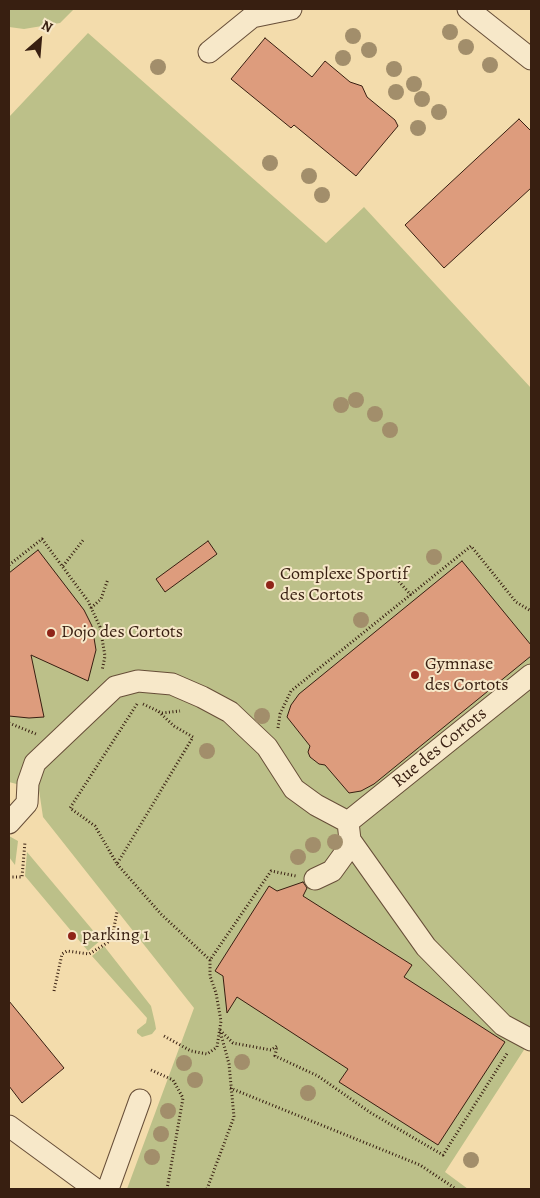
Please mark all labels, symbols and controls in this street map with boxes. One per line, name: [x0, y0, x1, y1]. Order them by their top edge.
north arrow: [15, 15, 65, 65]
text: N: [38, 15, 56, 37]
place label: Complexe Sportif des Cortots: [280, 564, 408, 606]
marker: Complexe Sportif des Cortots: [264, 579, 276, 591]
place label: Dojo des Cortots: [61, 622, 183, 644]
marker: Dojo des Cortots: [45, 627, 57, 639]
place label: Gymnase des Cortots: [425, 654, 508, 696]
marker: Gymnase des Cortots: [409, 669, 421, 681]
street label: Rue des Cortots: [388, 703, 492, 793]
place label: parking 1: [82, 925, 149, 947]
marker: parking 1: [66, 930, 78, 942]

